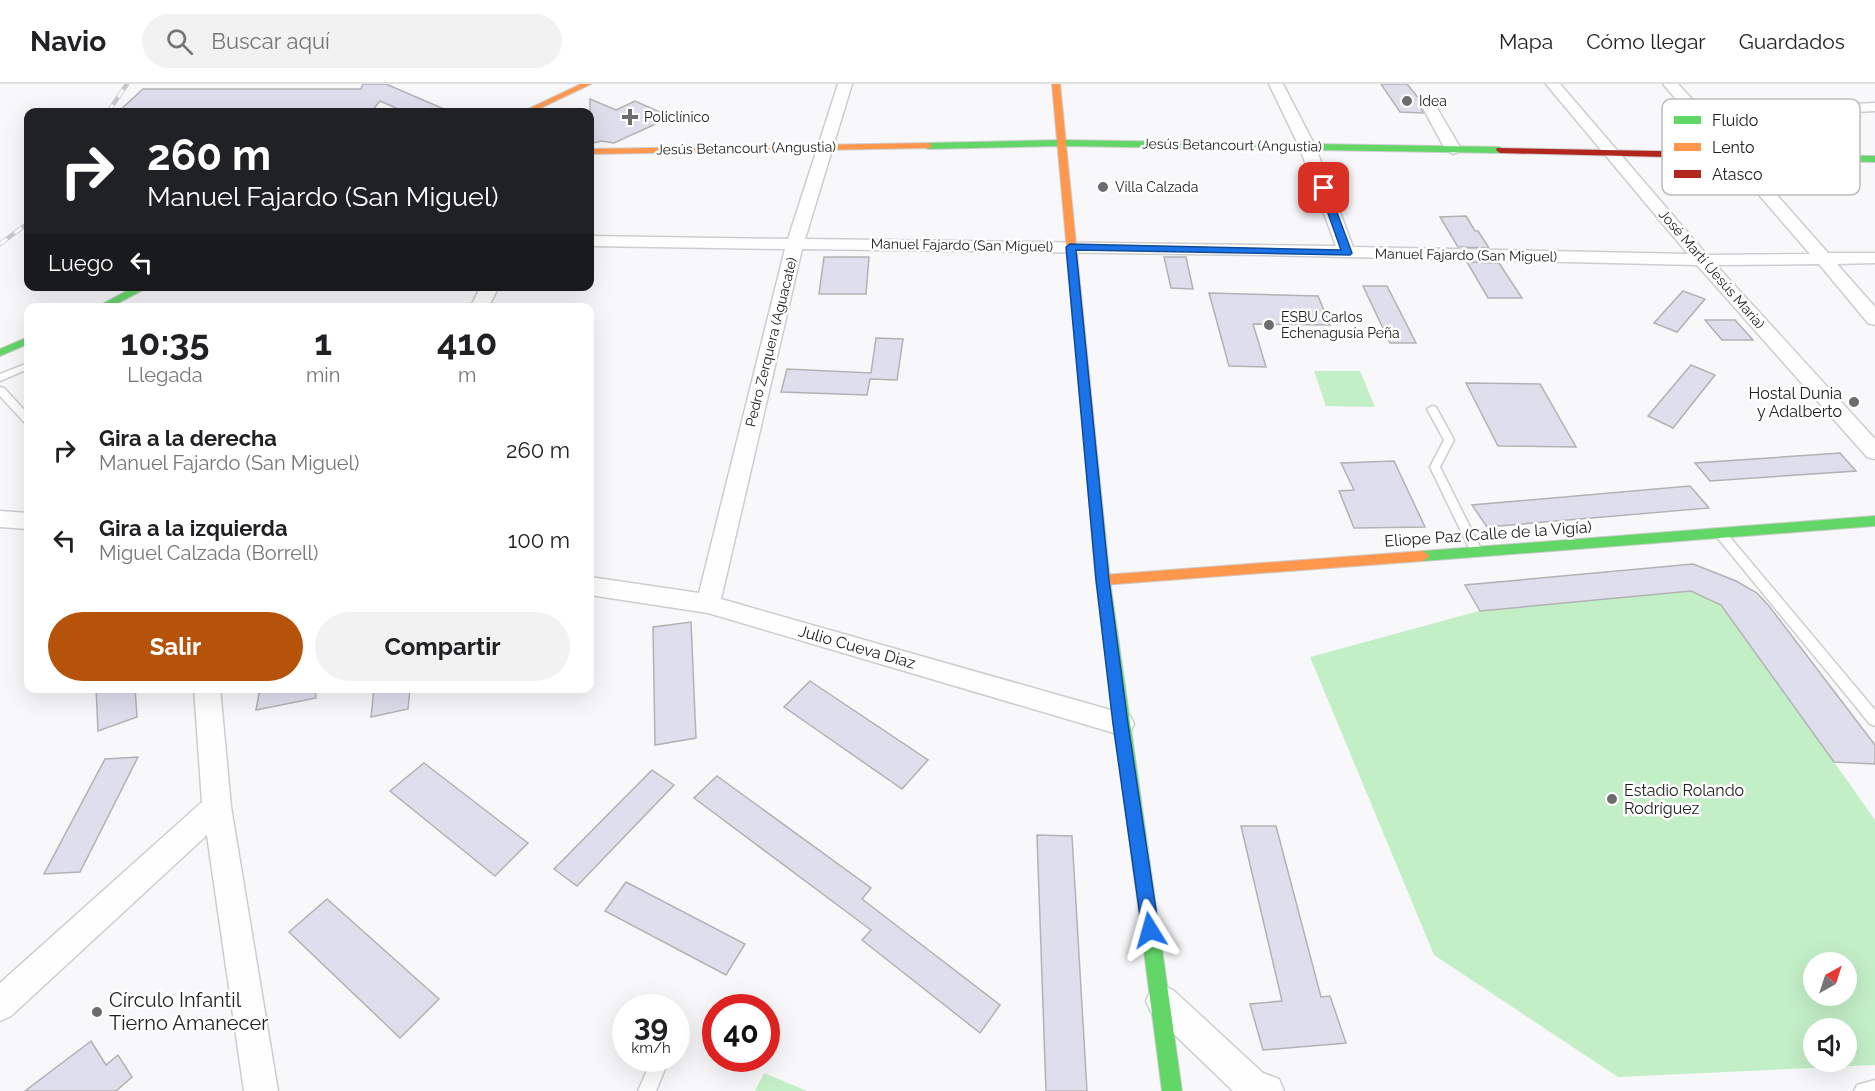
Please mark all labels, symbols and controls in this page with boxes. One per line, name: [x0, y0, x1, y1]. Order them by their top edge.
search box: [142, 14, 562, 68]
text: Navio: [30, 25, 106, 58]
icon: search: [163, 25, 196, 58]
text: Buscar aquí: [211, 28, 330, 54]
text: Mapa: [1499, 29, 1553, 54]
text: Cómo llegar: [1586, 29, 1706, 54]
text: Guardados: [1739, 29, 1845, 54]
place label: Idea: [1419, 93, 1447, 109]
marker: Idea: [1400, 94, 1414, 108]
legend: [1662, 99, 1860, 195]
marker: Policlínico: [621, 108, 639, 126]
place label: Policlínico: [644, 109, 709, 125]
text: Fluido: [1712, 111, 1758, 130]
text: 260 m: [147, 131, 271, 180]
icon: right: [48, 132, 126, 210]
street label: Jesús Betancourt (Angustia): [1142, 135, 1322, 155]
street label: Jesús Betancourt (Angustia): [656, 138, 836, 158]
text: Lento: [1712, 138, 1755, 157]
pin: [1298, 162, 1349, 213]
text: Atasco: [1712, 165, 1763, 184]
icon: arrive: [1307, 171, 1340, 204]
place label: Villa Calzada: [1115, 179, 1198, 195]
marker: Villa Calzada: [1096, 180, 1110, 194]
text: Manuel Fajardo (San Miguel): [147, 181, 499, 212]
street label: José Martí (Jesús María): [1656, 206, 1768, 332]
street label: Manuel Fajardo (San Miguel): [871, 235, 1053, 255]
street label: Manuel Fajardo (San Miguel): [1375, 245, 1557, 265]
icon: left: [125, 246, 158, 279]
text: Luego: [48, 250, 113, 276]
street label: Pedro Zerquera (Aguacate): [742, 255, 800, 428]
place label: ESBU Carlos Echenagusía Peña: [1281, 309, 1400, 341]
marker: ESBU Carlos Echenagusía Peña: [1262, 318, 1276, 332]
text: 10:35: [121, 321, 209, 363]
text: 1: [314, 321, 332, 363]
text: 410: [437, 321, 497, 363]
text: Llegada: [127, 363, 203, 387]
text: min: [306, 363, 340, 387]
text: m: [458, 363, 476, 387]
place label: Hostal Dunia y Adalberto: [1749, 384, 1842, 421]
marker: Hostal Dunia y Adalberto: [1847, 395, 1861, 409]
text: Gira a la derecha: [99, 425, 277, 451]
icon: right: [48, 434, 81, 467]
text: 260 m: [506, 437, 570, 463]
text: Manuel Fajardo (San Miguel): [99, 451, 359, 475]
text: Gira a la izquierda: [99, 515, 288, 541]
street label: Eliope Paz (Calle de la Vigía): [1384, 517, 1592, 551]
icon: left: [48, 524, 81, 557]
text: 100 m: [508, 527, 570, 553]
text: Miguel Calzada (Borrell): [99, 541, 318, 565]
button: Salir: [48, 612, 303, 681]
button: Compartir: [315, 612, 570, 681]
street label: Julio Cueva Diaz: [796, 621, 918, 673]
place label: Estadio Rolando Rodríguez: [1624, 781, 1744, 818]
marker: Estadio Rolando Rodríguez: [1605, 792, 1619, 806]
position arrow: [1118, 898, 1182, 962]
north arrow: [1803, 952, 1857, 1006]
map controls: [1803, 952, 1857, 1072]
place label: Círculo Infantil Tierno Amanecer: [109, 988, 268, 1035]
speed limit sign: 40: [702, 994, 780, 1072]
marker: Círculo Infantil Tierno Amanecer: [90, 1005, 104, 1019]
text: 39: [634, 1008, 668, 1043]
button: sound: [1803, 1018, 1857, 1072]
text: km/h: [631, 1039, 671, 1057]

